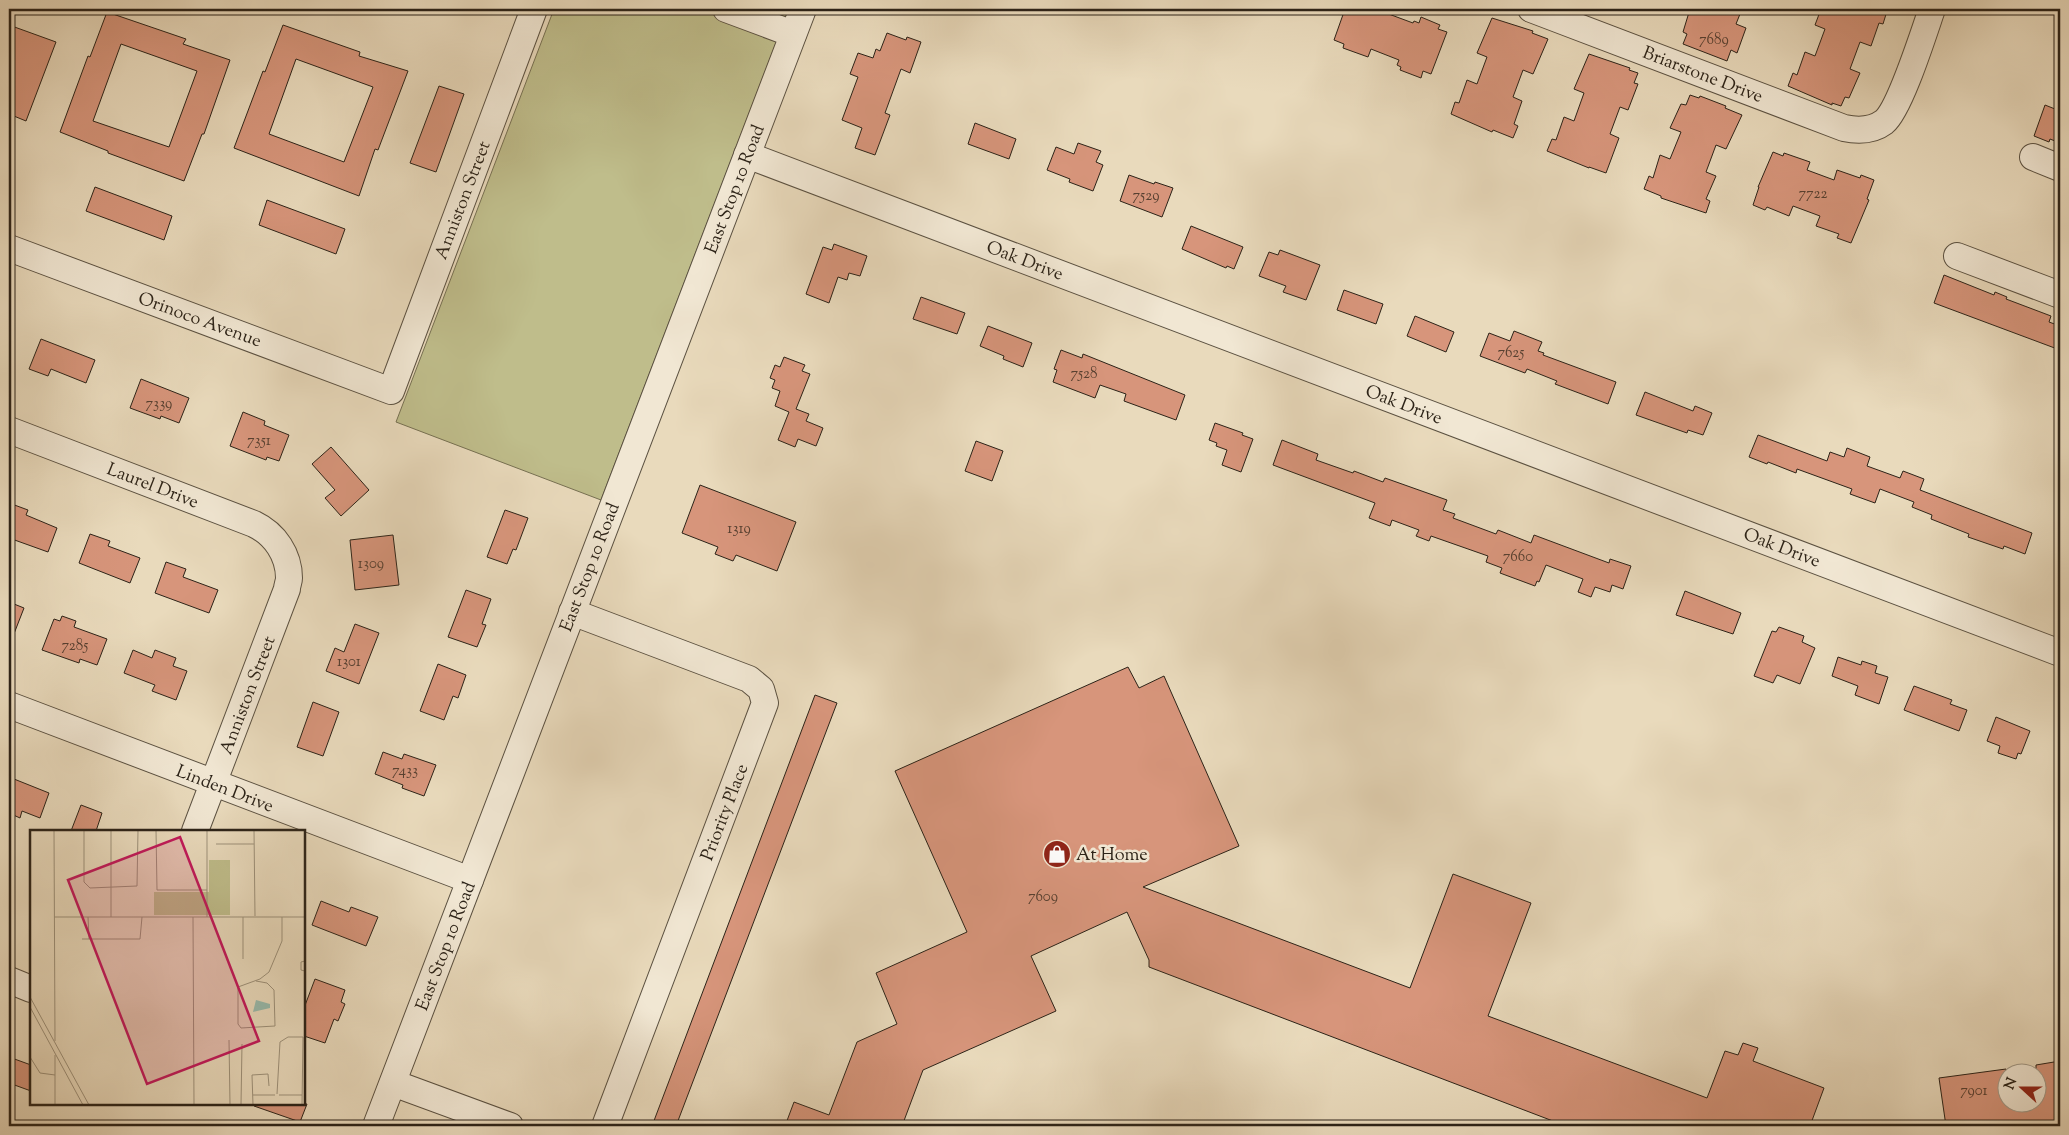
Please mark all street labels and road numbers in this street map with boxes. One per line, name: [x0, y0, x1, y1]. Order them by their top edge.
street label: Briarstone Drive: [1638, 41, 1766, 111]
street label: East Stop 10 Road: [699, 121, 772, 258]
street label: Anniston Street: [429, 138, 498, 264]
street label: Oak Drive: [982, 235, 1067, 288]
street label: Orinoco Avenue: [134, 287, 265, 355]
street label: Oak Drive: [1361, 379, 1446, 432]
street label: Laurel Drive: [103, 457, 202, 516]
street label: East Stop 10 Road: [554, 499, 627, 636]
street label: Oak Drive: [1739, 522, 1824, 575]
street label: Anniston Street: [214, 633, 283, 759]
street label: Linden Drive: [172, 759, 277, 820]
street label: Priority Place: [695, 760, 756, 865]
street label: East Stop 10 Road: [410, 878, 483, 1015]

